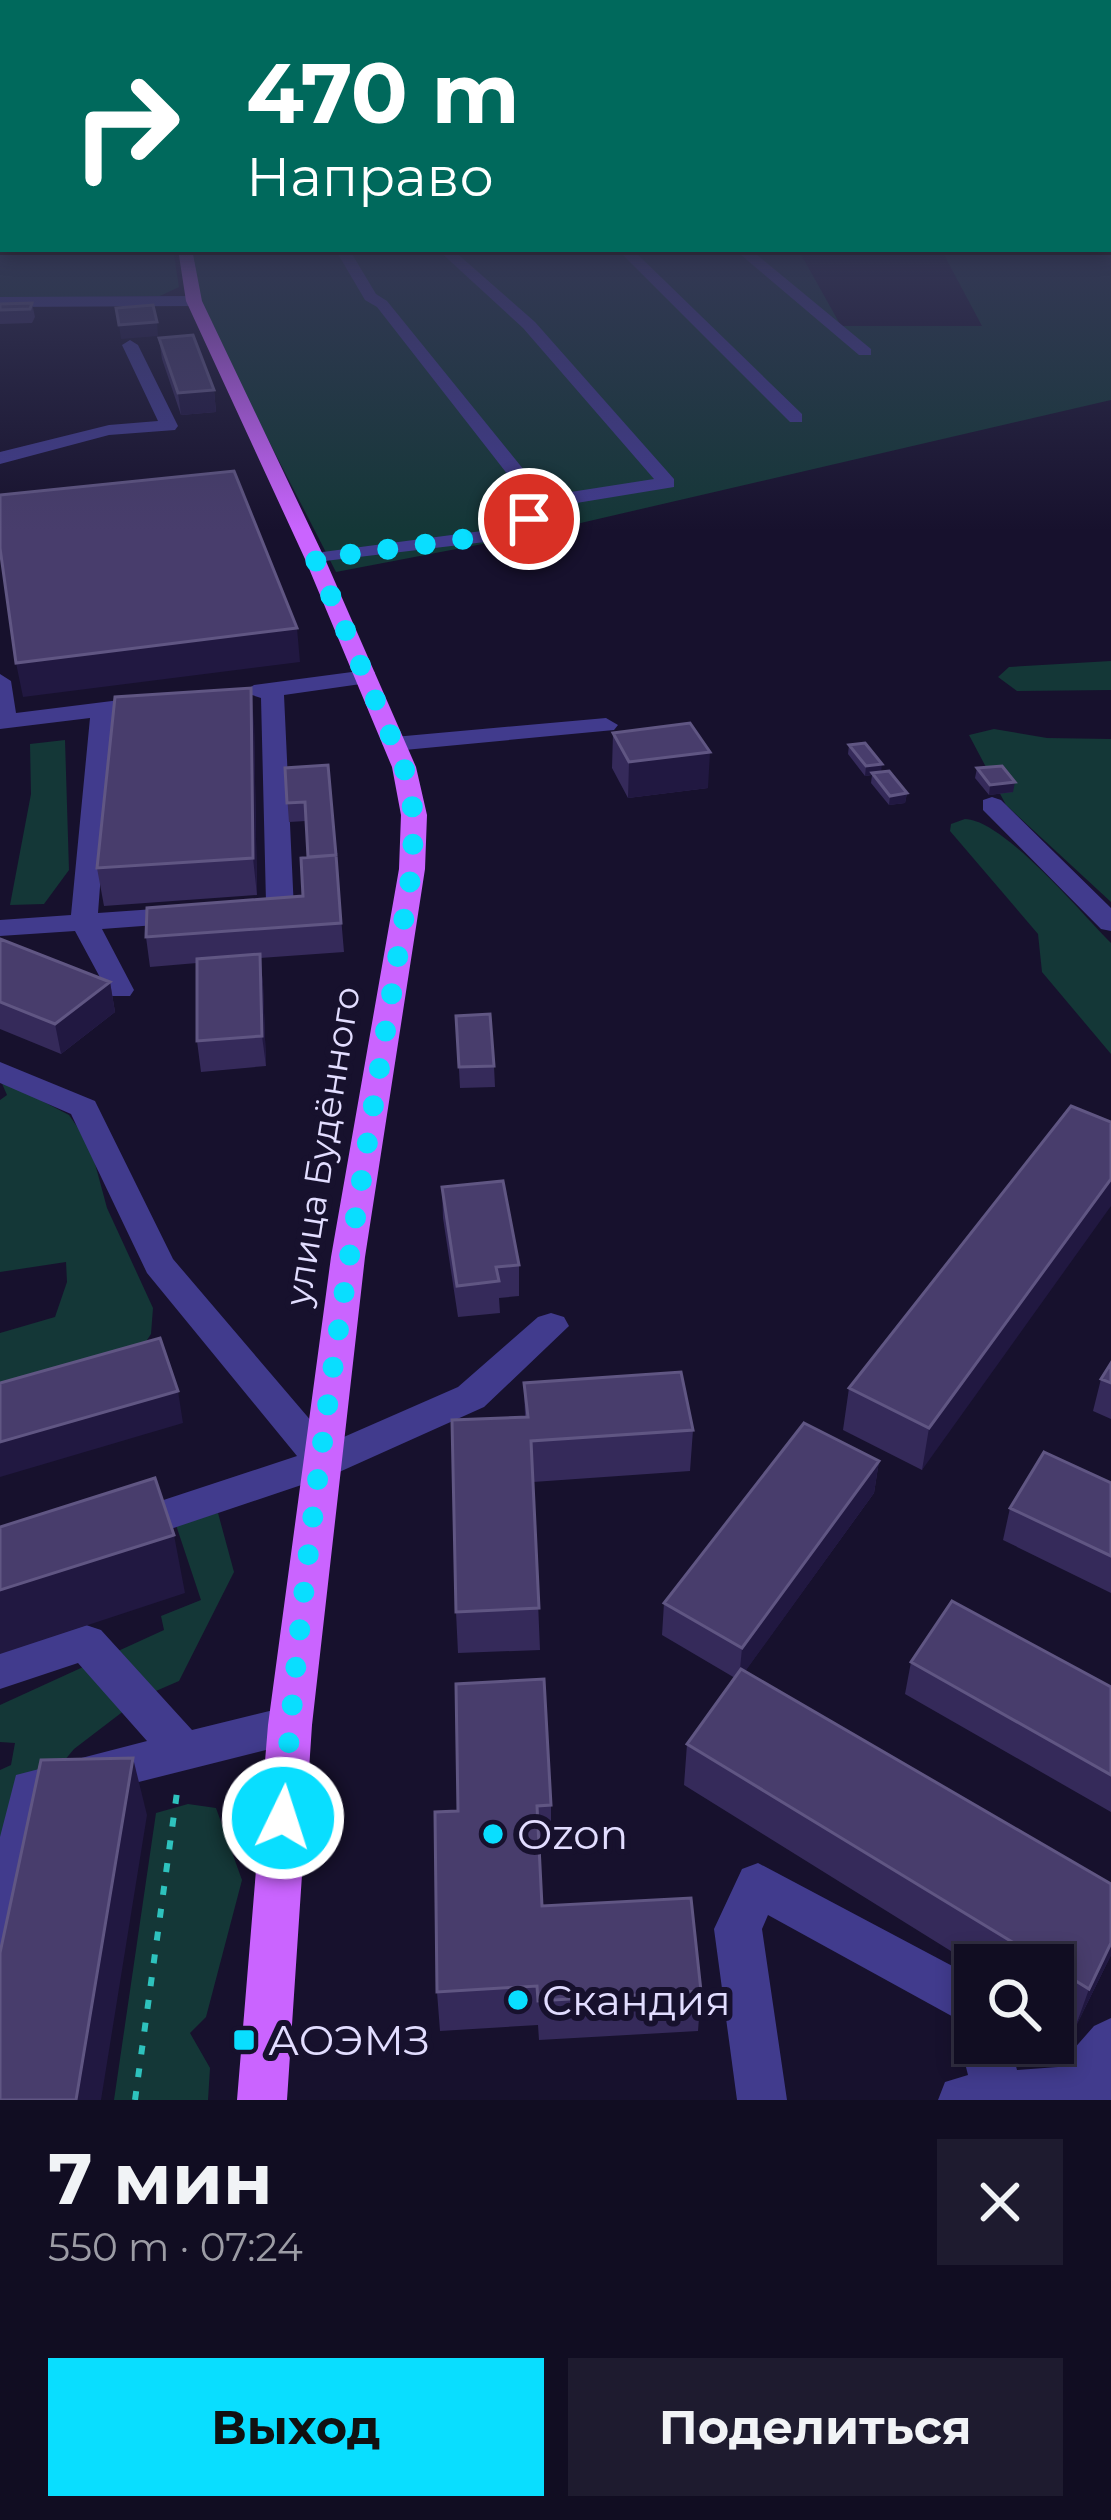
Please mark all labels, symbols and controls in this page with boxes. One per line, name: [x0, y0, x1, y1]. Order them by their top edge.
text: 470 m: [246, 42, 520, 144]
icon: right: [48, 48, 204, 204]
text: Направо: [246, 144, 494, 210]
pin: [478, 468, 580, 570]
icon: arrive: [496, 486, 562, 552]
street label: улица Будённого: [275, 983, 369, 1310]
position arrow: [220, 1755, 346, 1881]
place label: Ozon: [517, 1808, 628, 1860]
marker: Ozon: [480, 1821, 506, 1847]
map controls: [954, 1944, 1074, 2064]
button: search: [954, 1944, 1074, 2064]
place label: Скандия: [542, 1974, 731, 2026]
marker: Скандия: [505, 1987, 531, 2013]
place label: АОЭМЗ: [268, 2014, 430, 2066]
marker: АОЭМЗ: [231, 2027, 257, 2053]
text: 7 мин: [48, 2134, 273, 2222]
button: close: [937, 2139, 1063, 2265]
text: 550 m · 07:24: [48, 2223, 303, 2271]
button: Выход: [48, 2358, 544, 2496]
button: Поделиться: [568, 2358, 1063, 2496]

